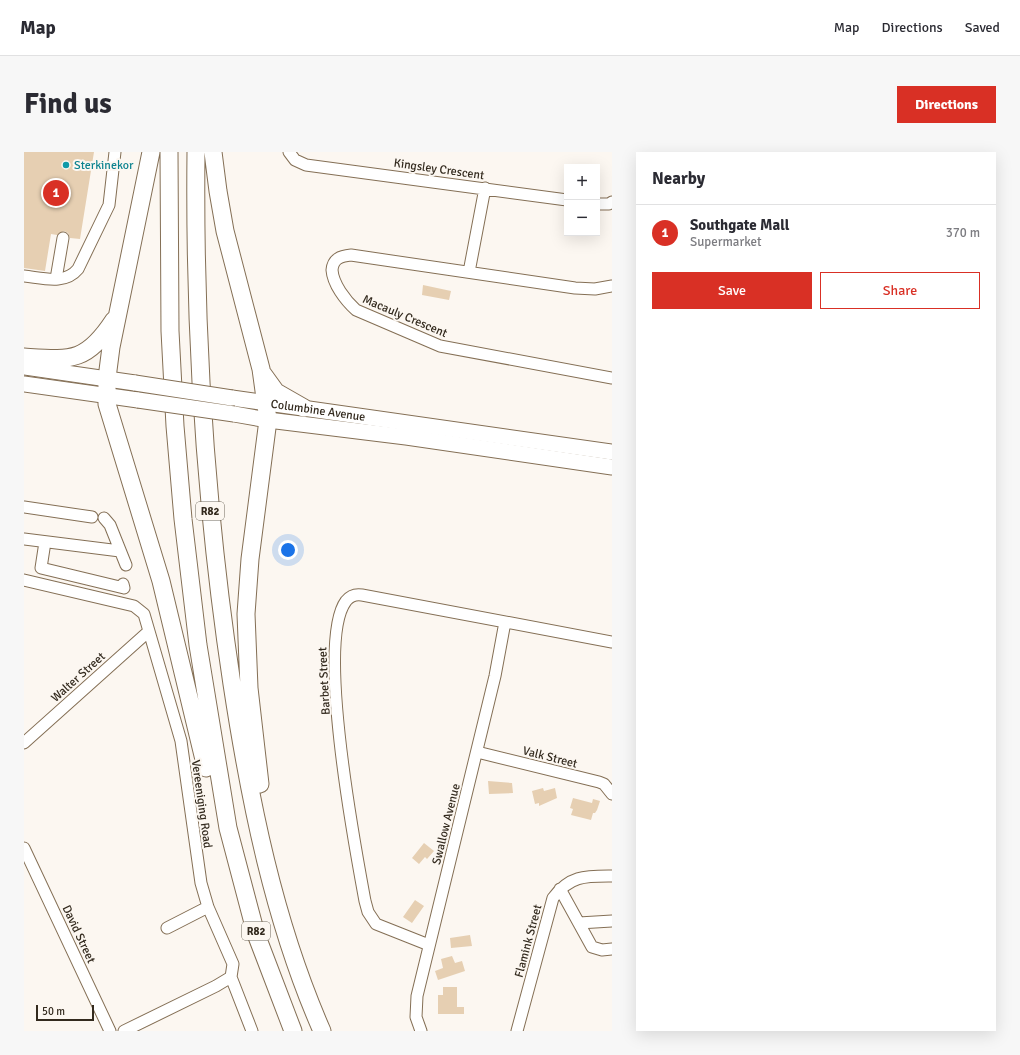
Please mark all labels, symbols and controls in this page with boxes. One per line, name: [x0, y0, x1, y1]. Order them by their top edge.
text: Map: [20, 16, 56, 40]
text: Map: [834, 19, 860, 36]
text: Directions: [882, 19, 943, 36]
text: Saved: [965, 19, 1000, 36]
button: Directions: [897, 86, 996, 123]
text: Find us: [24, 87, 112, 121]
street label: Kingsley Crescent: [393, 156, 485, 183]
place label: Sterkinekor: [74, 158, 134, 173]
marker: Sterkinekor: [61, 160, 71, 170]
map controls: [564, 164, 600, 236]
button: +: [564, 164, 600, 200]
text: Nearby: [652, 168, 705, 189]
pin: 1: [43, 178, 69, 208]
button: −: [564, 200, 600, 236]
text: Southgate Mall: [690, 216, 790, 234]
text: 1: [661, 225, 669, 241]
text: 370 m: [946, 225, 980, 241]
text: Supermarket: [690, 234, 762, 250]
button: Save: [652, 272, 812, 309]
button: Share: [820, 272, 980, 309]
street label: Macauly Crescent: [360, 292, 449, 341]
street label: Columbine Avenue: [270, 397, 366, 425]
road number: R82: [196, 502, 224, 520]
your location: [278, 540, 298, 560]
street label: Barbet Street: [315, 647, 334, 715]
street label: Walter Street: [48, 649, 108, 706]
street label: Valk Street: [521, 743, 579, 772]
street label: Vereeniging Road: [188, 759, 215, 849]
street label: Swallow Avenue: [429, 782, 464, 866]
street label: David Street: [59, 903, 99, 966]
street label: Flamink Street: [512, 903, 545, 979]
road number: R82: [242, 922, 270, 940]
scale bar: [36, 1003, 94, 1022]
text: 50 m: [42, 1005, 65, 1018]

